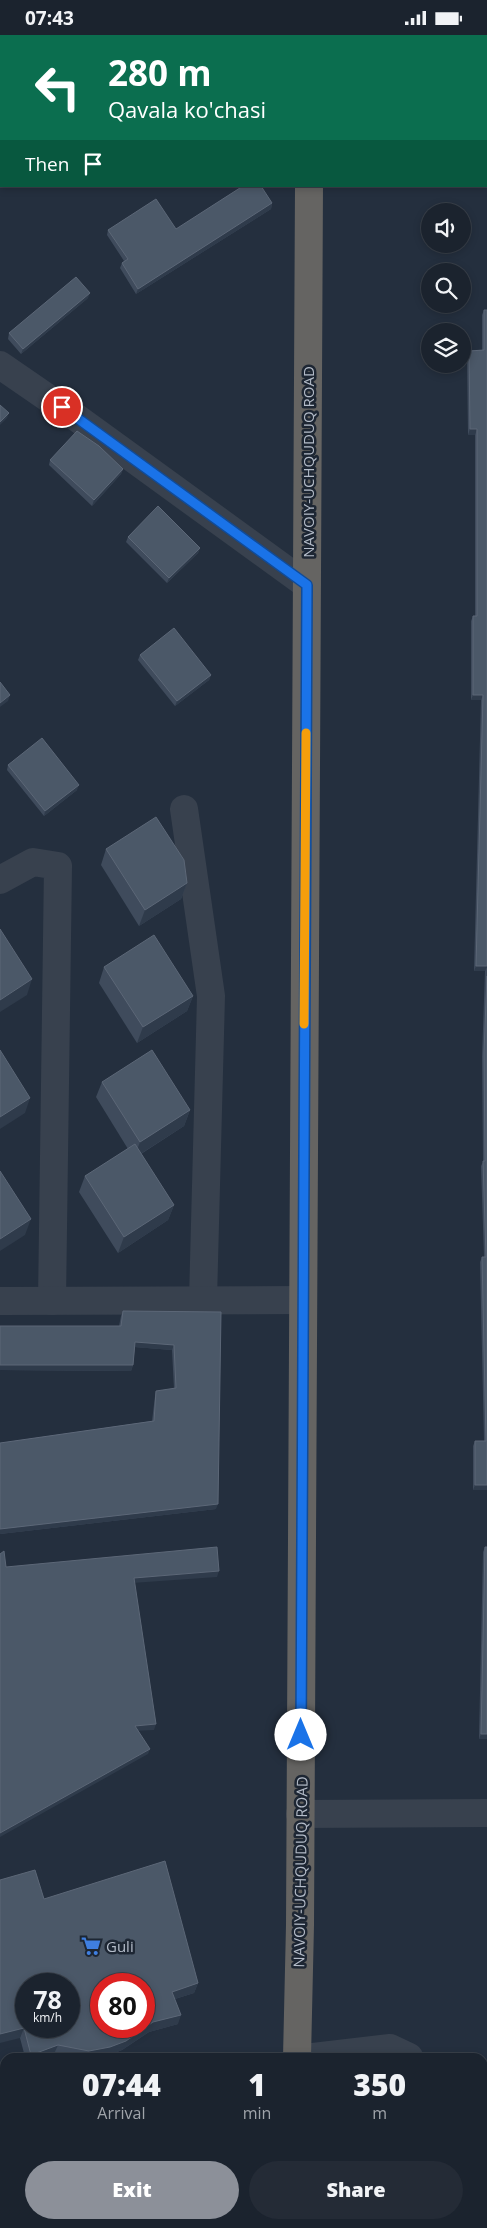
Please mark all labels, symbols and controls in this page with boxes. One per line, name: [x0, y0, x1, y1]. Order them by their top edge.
text: 07:43: [25, 5, 74, 31]
text: 280 m: [108, 49, 212, 96]
icon: left: [25, 55, 90, 120]
text: Qavala ko'chasi: [108, 94, 266, 124]
icon: arrive: [79, 150, 107, 178]
text: Then: [25, 151, 69, 177]
map controls: [421, 203, 471, 373]
button: sound: [421, 203, 471, 253]
button: search: [421, 263, 471, 313]
button: layers: [421, 323, 471, 373]
street label: NAVOIY-UCHQUDUQ ROAD: [298, 366, 318, 558]
pin: [41, 386, 83, 428]
icon: arrive: [48, 393, 76, 421]
position arrow: [274, 1708, 326, 1760]
street label: NAVOIY-UCHQUDUQ ROAD: [288, 1776, 312, 1968]
supermarket icon: Guli: [80, 1935, 102, 1957]
place label: Guli: [106, 1936, 134, 1956]
speed limit sign: 80: [90, 1973, 155, 2038]
text: 78: [33, 1982, 62, 2016]
text: km/h: [33, 2009, 62, 2026]
text: 07:44: [82, 2064, 161, 2105]
text: 1: [248, 2064, 266, 2105]
text: 350: [353, 2064, 406, 2105]
text: Arrival: [97, 2102, 145, 2124]
text: min: [243, 2102, 271, 2124]
text: m: [372, 2102, 387, 2124]
button: Exit: [25, 2161, 239, 2219]
button: Share: [249, 2161, 463, 2219]

